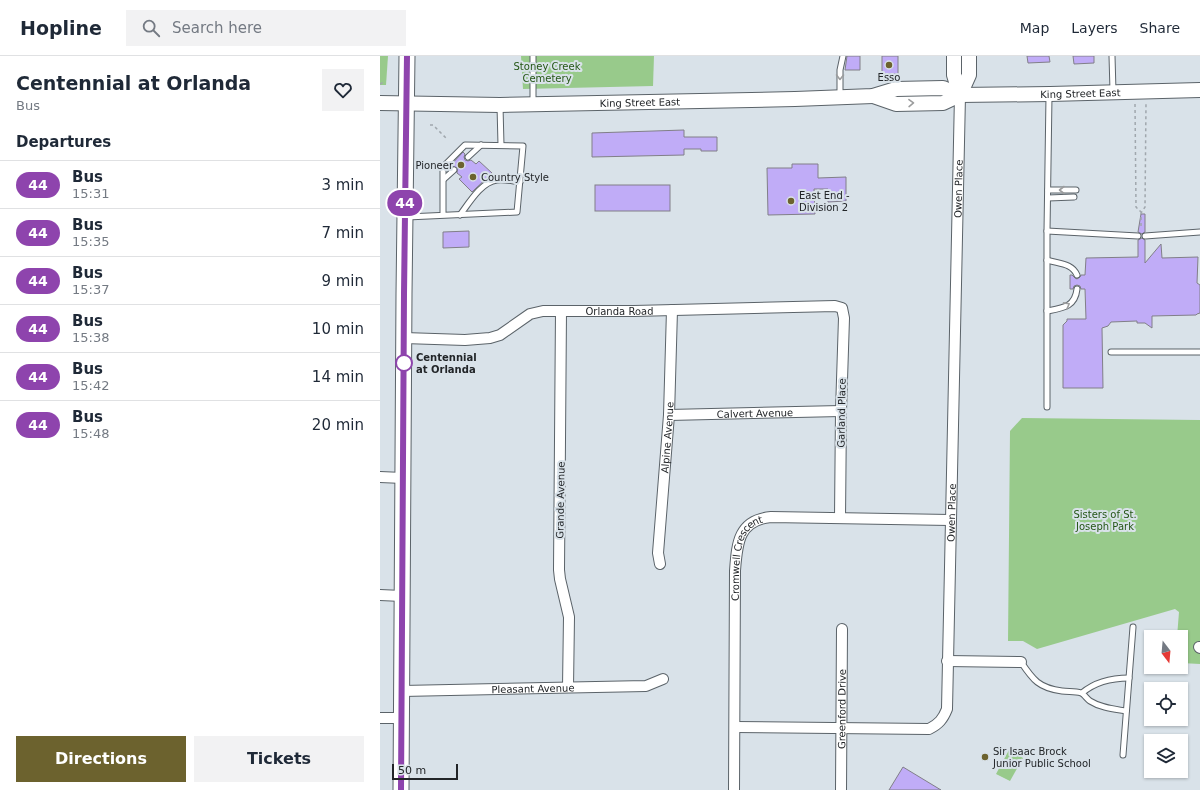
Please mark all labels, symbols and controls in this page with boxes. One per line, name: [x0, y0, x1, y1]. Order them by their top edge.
search box: [126, 10, 406, 46]
text: Hopline: [20, 17, 102, 39]
icon: search: [140, 17, 162, 39]
text: Search here: [172, 19, 262, 37]
text: Map: [1020, 20, 1049, 36]
text: Layers: [1071, 20, 1118, 36]
text: Share: [1140, 20, 1180, 36]
marker: Esso: [884, 60, 894, 70]
park label: Stoney Creek Cemetery: [514, 61, 581, 84]
button: heart: [322, 69, 364, 111]
text: Centennial at Orlanda: [16, 72, 251, 94]
place label: Esso: [878, 72, 900, 83]
one-way arrow: [836, 74, 844, 80]
street label: King Street East: [1040, 87, 1121, 100]
street label: King Street East: [600, 96, 680, 109]
text: Bus: [16, 98, 40, 113]
one-way arrow: [908, 99, 914, 107]
text: Departures: [16, 133, 111, 151]
place label: Pioneer: [416, 160, 454, 171]
marker: Pioneer: [456, 160, 466, 170]
street label: Owen Place: [952, 160, 965, 218]
text: Bus: [72, 168, 103, 186]
marker: Country Style: [468, 172, 478, 182]
place label: Country Style: [481, 172, 549, 183]
text: 3 min: [321, 176, 364, 194]
text: 44: [28, 177, 48, 193]
text: 15:31: [72, 186, 109, 201]
one-way arrow: [1059, 186, 1065, 194]
line badge: 44: [387, 190, 423, 216]
place label: East End - Division 2: [799, 190, 850, 213]
text: 44: [395, 195, 415, 211]
marker: East End - Division 2: [786, 196, 796, 206]
text: Bus: [72, 216, 103, 234]
text: 7 min: [321, 224, 364, 242]
text: 44: [28, 225, 48, 241]
text: 15:35: [72, 234, 109, 249]
text: Bus: [72, 264, 103, 282]
text: 9 min: [321, 272, 364, 290]
text: 44: [28, 273, 48, 289]
text: 15:37: [72, 282, 109, 297]
one-way arrow: [1063, 302, 1070, 310]
street label: Orlanda Road: [585, 306, 654, 317]
text: Bus: [72, 312, 103, 330]
text: 10 min: [312, 320, 364, 338]
text: 44: [28, 321, 48, 337]
text: 15:38: [72, 330, 109, 345]
place label: Centennial at Orlanda: [416, 352, 477, 375]
marker: Centennial at Orlanda: [395, 354, 413, 372]
text: Bus: [72, 360, 103, 378]
text: 14 min: [312, 368, 364, 386]
text: 44: [28, 369, 48, 385]
text: 15:42: [72, 378, 109, 393]
street label: Garland Place: [835, 378, 848, 448]
street label: Alpine Avenue: [659, 402, 675, 474]
street label: Calvert Avenue: [717, 407, 793, 420]
text: Bus: [72, 408, 103, 426]
text: 20 min: [312, 416, 364, 434]
text: 44: [28, 417, 48, 433]
text: 15:48: [72, 426, 109, 441]
street label: Grande Avenue: [554, 461, 567, 539]
street label: Owen Place: [946, 483, 958, 542]
park label: Sisters of St. Joseph Park: [1073, 509, 1137, 532]
street label: Cromwell Crescent: [730, 514, 764, 601]
north arrow: [1144, 630, 1188, 674]
map controls: [1144, 630, 1188, 778]
street label: Greenford Drive: [836, 669, 848, 749]
street label: Pleasant Avenue: [491, 682, 575, 695]
button: locate: [1144, 682, 1188, 726]
button: layers: [1144, 734, 1188, 778]
button: Directions: [16, 736, 186, 782]
button: Tickets: [194, 736, 364, 782]
place label: Sir Isaac Brock Junior Public School: [992, 746, 1091, 769]
marker: Sir Isaac Brock Junior Public School: [980, 752, 990, 762]
scale bar: [392, 762, 458, 781]
text: 50 m: [398, 764, 426, 777]

